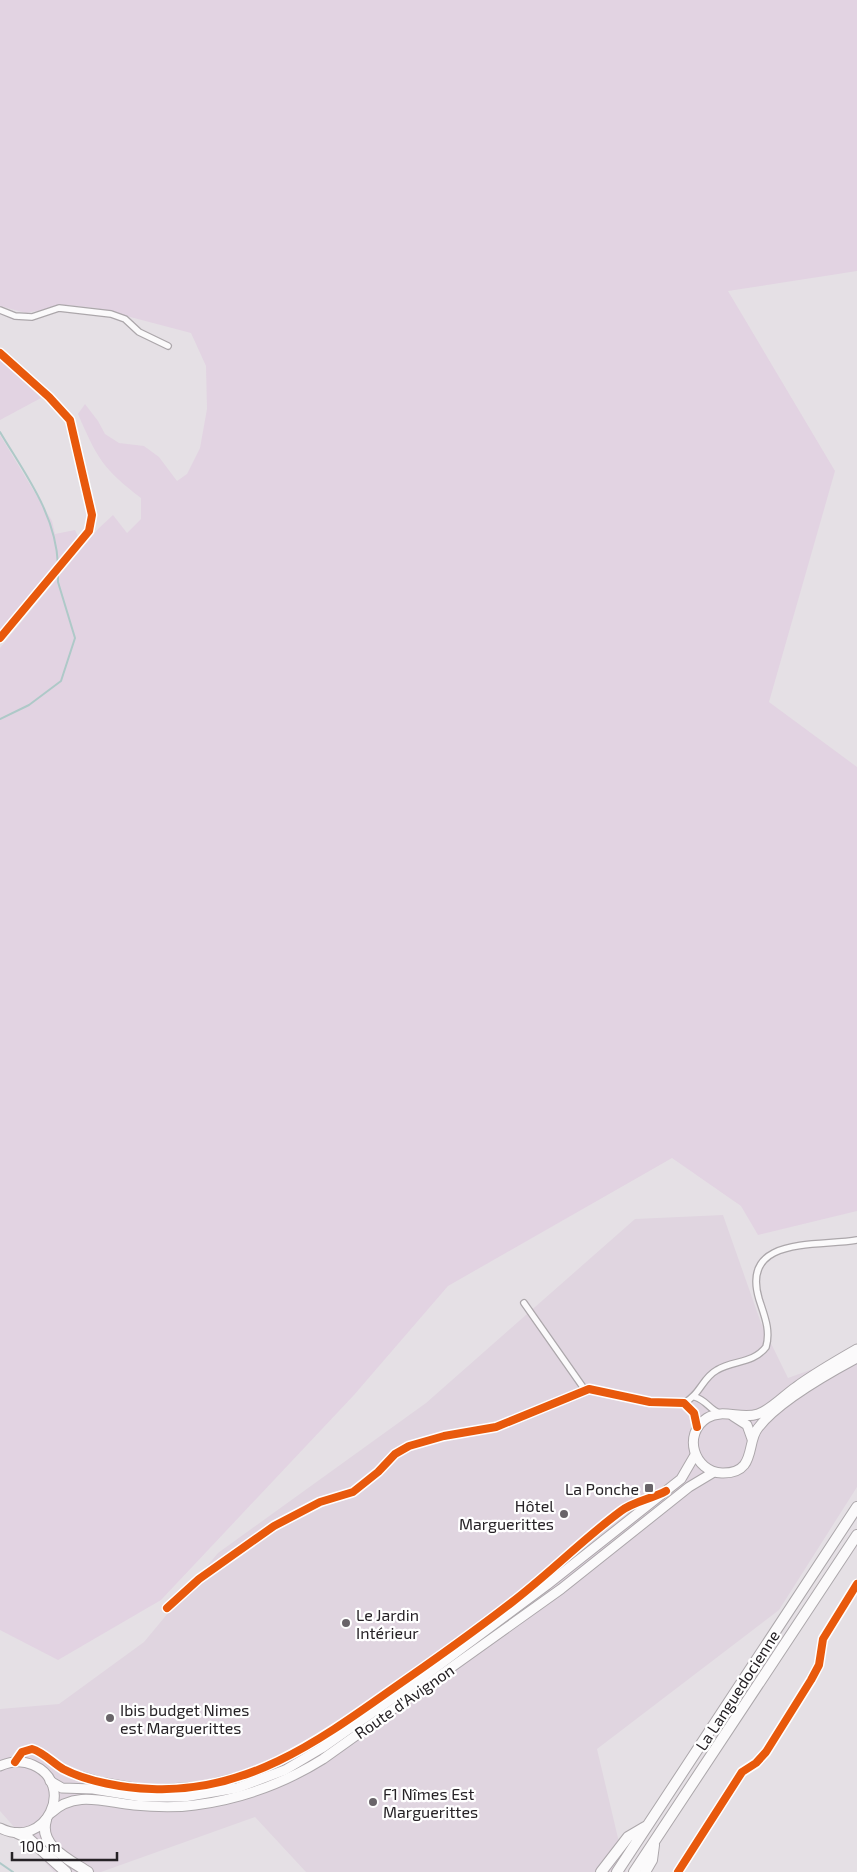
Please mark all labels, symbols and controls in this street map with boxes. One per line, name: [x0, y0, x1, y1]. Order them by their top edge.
place label: La Ponche: [565, 1479, 639, 1498]
marker: La Ponche: [643, 1482, 655, 1494]
place label: Hôtel Marguerittes: [459, 1496, 554, 1533]
marker: Hôtel Marguerittes: [558, 1508, 570, 1520]
place label: Le Jardin Intérieur: [356, 1605, 419, 1642]
marker: Le Jardin Intérieur: [340, 1617, 352, 1629]
street label: La Languedocienne: [691, 1626, 783, 1754]
street label: Route d'Avignon: [351, 1660, 457, 1742]
place label: Ibis budget Nimes est Marguerittes: [120, 1700, 250, 1737]
marker: Ibis budget Nimes est Marguerittes: [104, 1712, 116, 1724]
place label: F1 Nîmes Est Marguerittes: [383, 1784, 478, 1821]
marker: F1 Nîmes Est Marguerittes: [367, 1796, 379, 1808]
scale bar: [12, 1830, 118, 1862]
text: 100 m: [20, 1837, 61, 1855]

